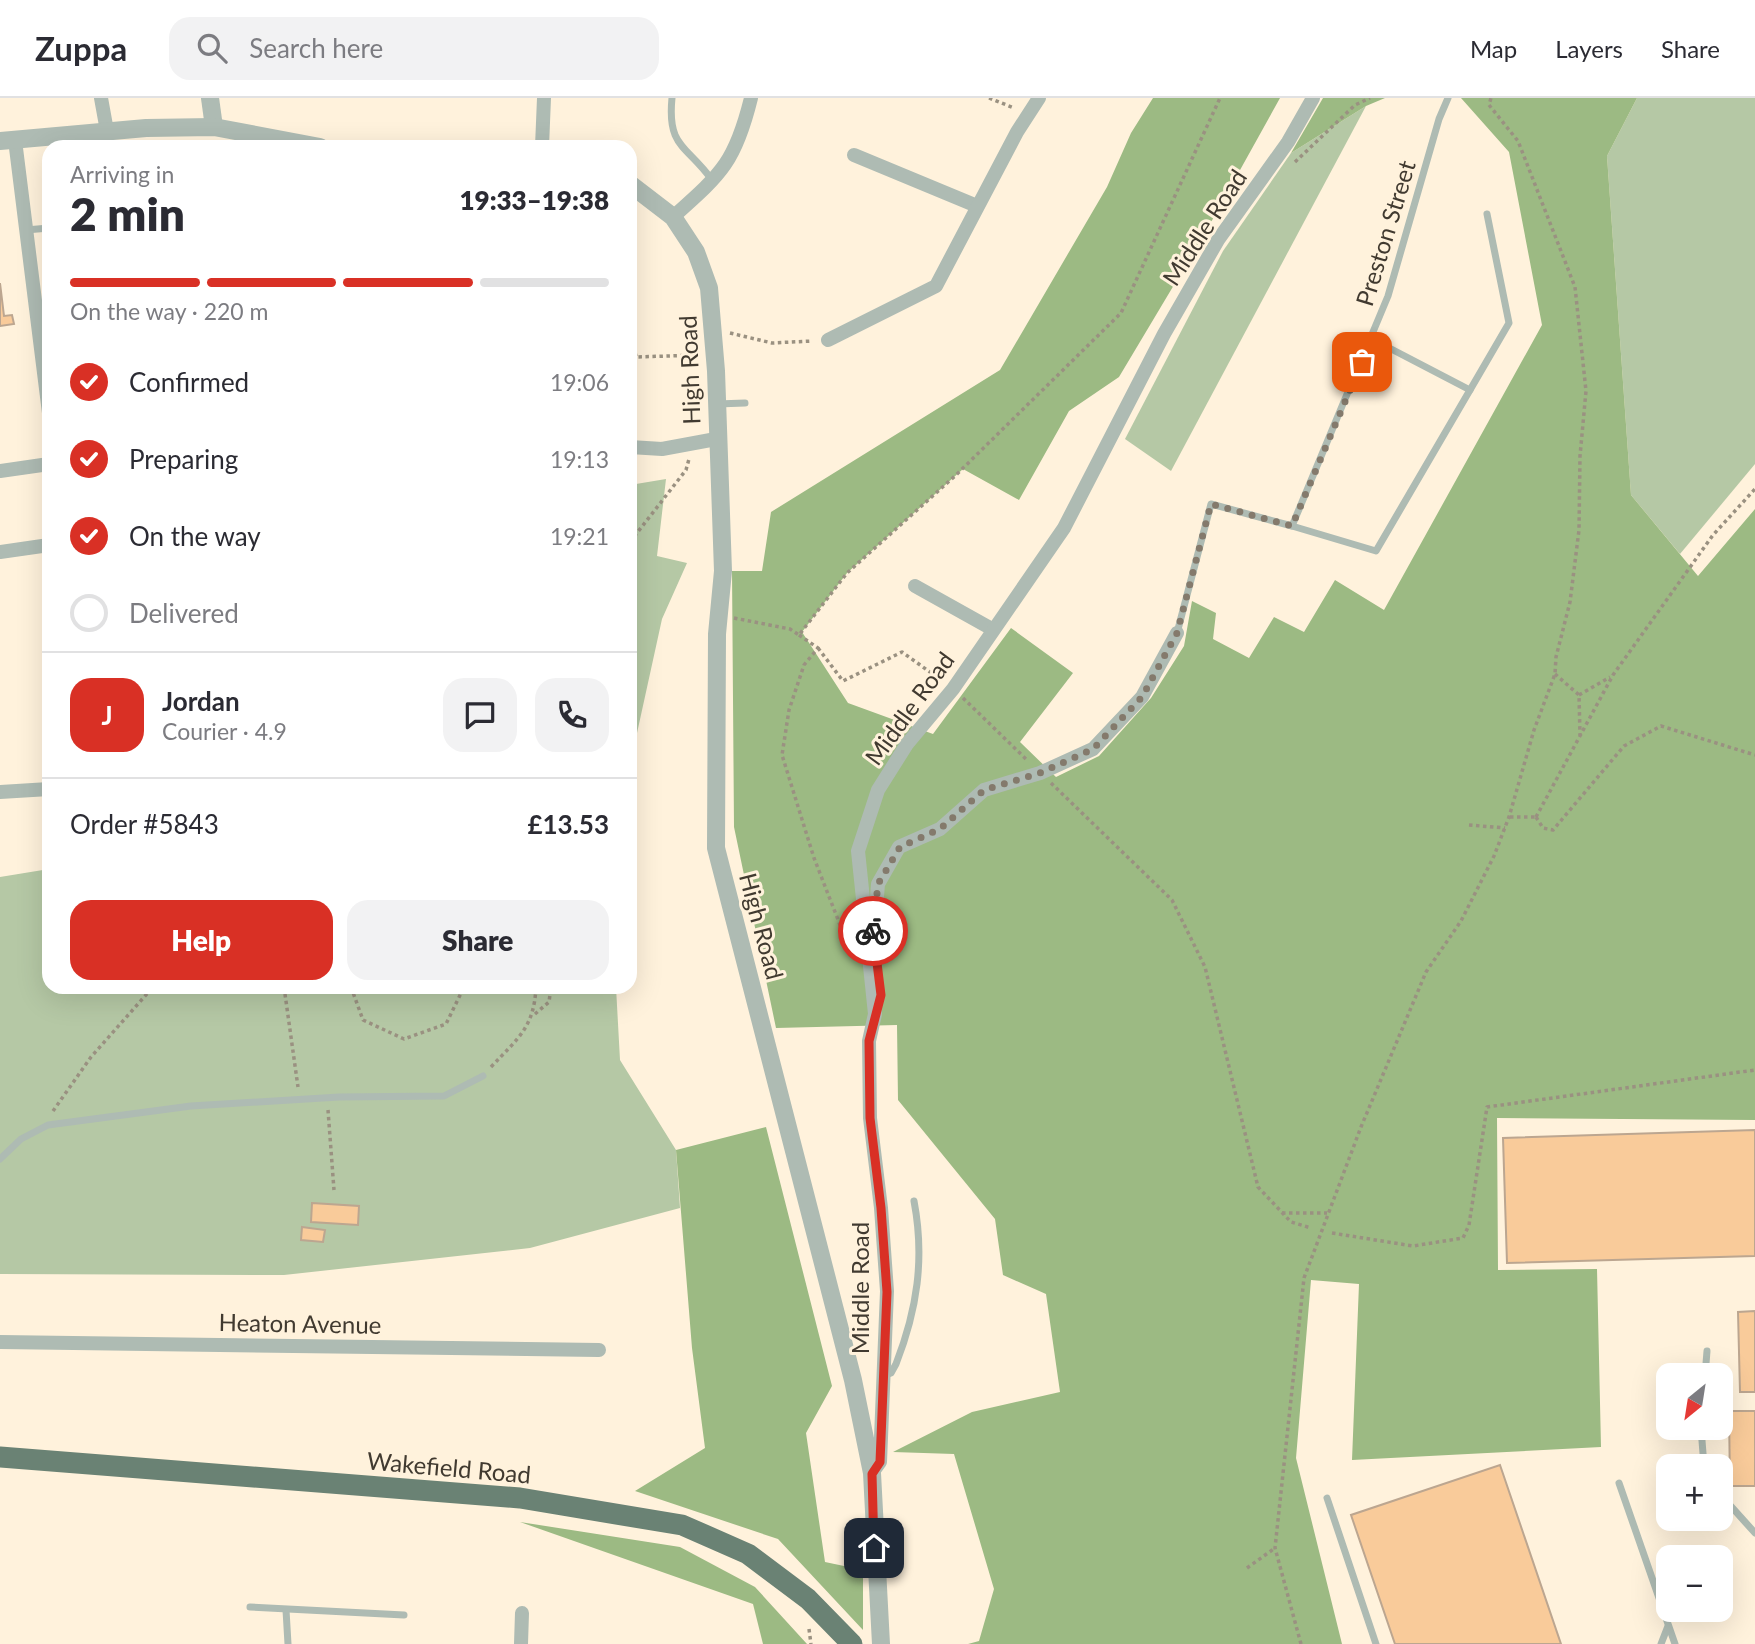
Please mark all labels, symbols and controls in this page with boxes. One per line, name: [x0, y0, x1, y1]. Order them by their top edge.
search box: [169, 17, 659, 80]
text: Zuppa: [35, 28, 127, 68]
icon: search: [193, 29, 231, 67]
text: Search here: [249, 32, 383, 64]
text: Map: [1470, 34, 1517, 63]
text: Layers: [1555, 34, 1623, 63]
text: Share: [1661, 34, 1720, 63]
street label: Preston Street: [1349, 156, 1421, 309]
text: Arriving in: [70, 160, 174, 188]
street label: Middle Road: [1156, 164, 1252, 290]
text: 19:33–19:38: [459, 184, 609, 216]
text: 2 min: [70, 186, 185, 241]
text: On the way · 220 m: [70, 297, 269, 325]
street label: High Road: [673, 315, 705, 425]
pin: [1332, 332, 1392, 392]
icon: bag: [1343, 343, 1381, 381]
icon: check: [70, 363, 108, 401]
text: Confirmed: [129, 366, 249, 398]
text: 19:06: [550, 368, 609, 396]
icon: check: [70, 440, 108, 478]
text: Preparing: [129, 443, 238, 475]
text: 19:13: [550, 445, 609, 473]
icon: check: [70, 517, 108, 555]
text: On the way: [129, 520, 261, 552]
text: 19:21: [550, 522, 609, 550]
text: Delivered: [129, 597, 239, 629]
street label: Middle Road: [858, 646, 960, 770]
button: chat: [443, 678, 517, 752]
button: phone: [535, 678, 609, 752]
text: Jordan: [162, 685, 240, 717]
text: J: [101, 699, 113, 731]
text: Courier · 4.9: [162, 717, 287, 745]
text: Order #5843: [70, 808, 219, 840]
text: £13.53: [527, 808, 609, 840]
street label: High Road: [734, 870, 790, 982]
courier: [838, 896, 908, 966]
button: Help: [70, 900, 333, 980]
button: Share: [347, 900, 609, 980]
icon: bike: [854, 912, 892, 950]
street label: Middle Road: [845, 1222, 874, 1354]
street label: Heaton Avenue: [218, 1307, 382, 1339]
north arrow: [1656, 1363, 1732, 1440]
map controls: [1656, 1363, 1733, 1622]
street label: Wakefield Road: [366, 1445, 532, 1489]
button: +: [1656, 1454, 1733, 1531]
pin: [844, 1518, 904, 1578]
icon: home: [855, 1529, 893, 1567]
button: −: [1656, 1545, 1733, 1622]

